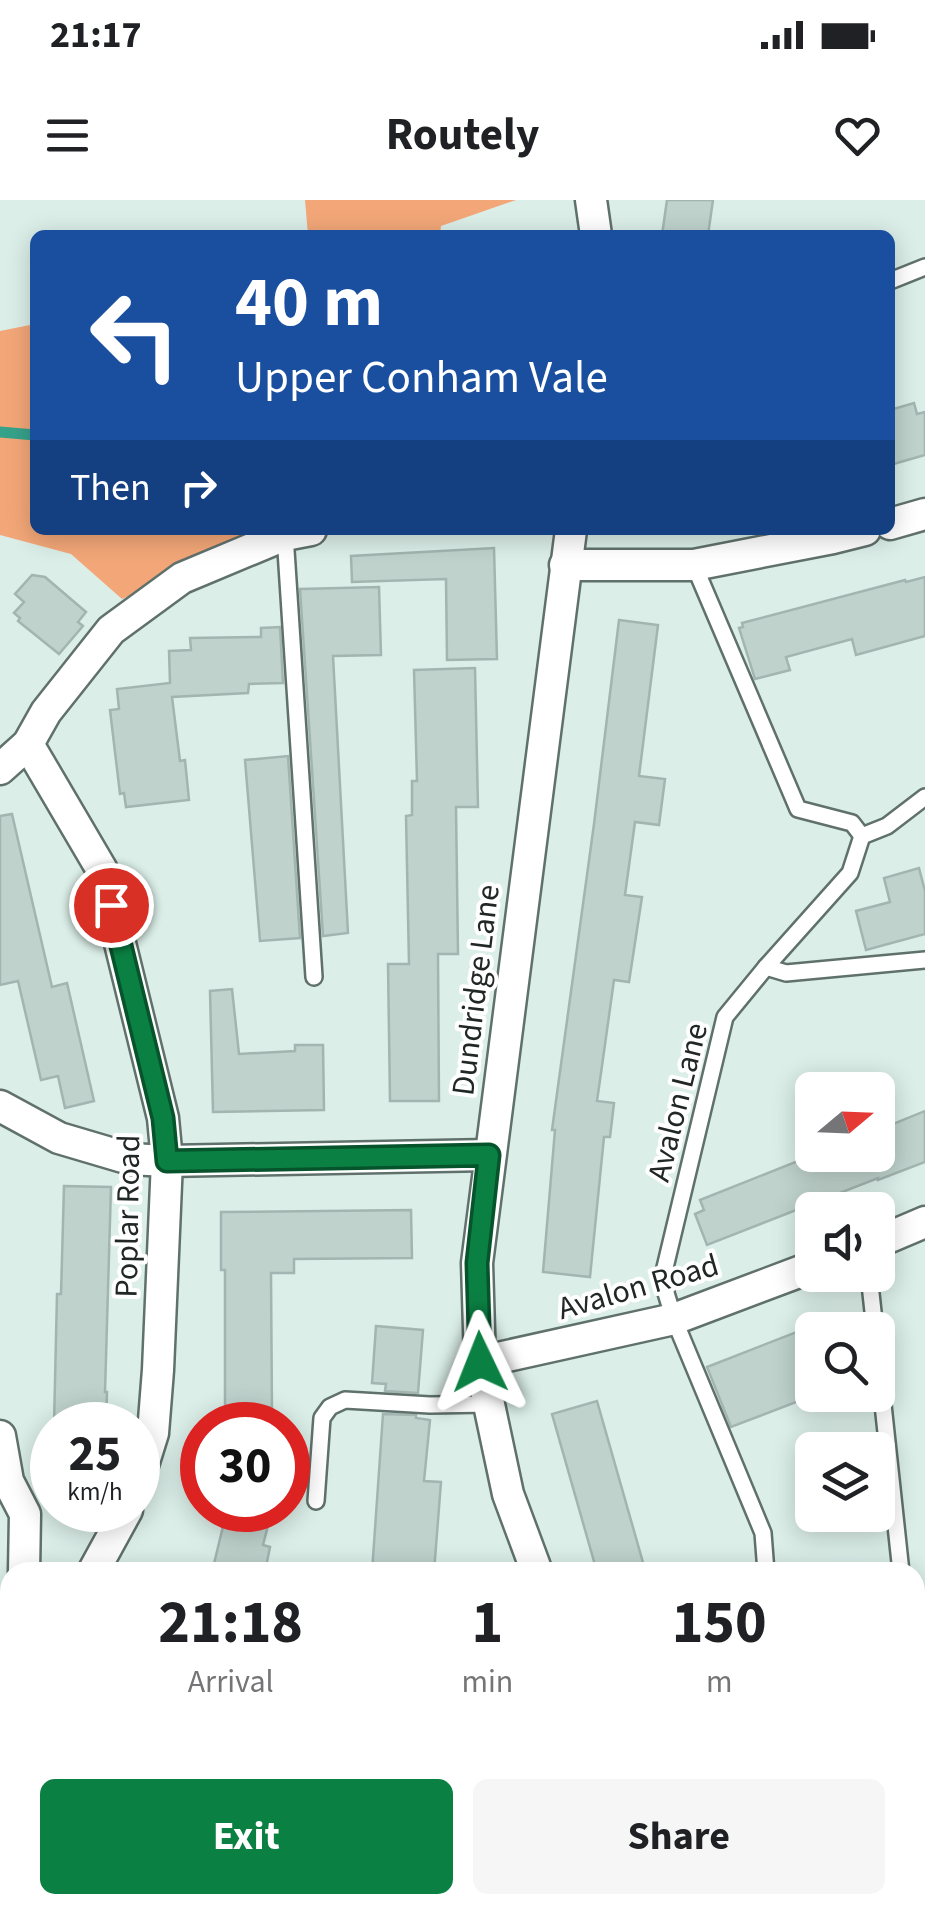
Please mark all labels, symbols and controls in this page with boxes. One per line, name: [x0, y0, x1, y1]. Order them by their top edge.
text: 21:17: [50, 8, 142, 62]
text: Routely: [386, 103, 539, 167]
icon: menu: [40, 108, 95, 163]
icon: heart: [830, 108, 885, 163]
text: 40 m: [235, 253, 383, 353]
icon: left: [70, 270, 200, 400]
text: Upper Conham Vale: [235, 346, 608, 410]
icon: right: [171, 460, 226, 515]
text: Then: [70, 461, 151, 515]
pin: [69, 863, 154, 948]
icon: arrive: [84, 878, 139, 933]
street label: Dundridge Lane: [440, 882, 512, 1098]
street label: Avalon Lane: [636, 1018, 720, 1186]
north arrow: [795, 1072, 895, 1172]
map controls: [795, 1072, 895, 1532]
street label: Poplar Road: [104, 1134, 152, 1298]
button: sound: [795, 1192, 895, 1292]
street label: Avalon Road: [552, 1242, 724, 1332]
position arrow: [428, 1310, 532, 1414]
button: search: [795, 1312, 895, 1412]
speed limit sign: 30: [180, 1402, 310, 1532]
text: 25: [69, 1419, 121, 1490]
button: layers: [795, 1432, 895, 1532]
text: km/h: [67, 1474, 123, 1510]
text: 21:18: [158, 1581, 303, 1666]
text: 1: [472, 1581, 503, 1666]
text: 150: [672, 1581, 767, 1666]
text: Arrival: [188, 1659, 274, 1705]
text: min: [461, 1659, 513, 1705]
text: m: [706, 1659, 732, 1705]
button: Exit: [40, 1779, 453, 1894]
button: Share: [473, 1779, 885, 1894]

